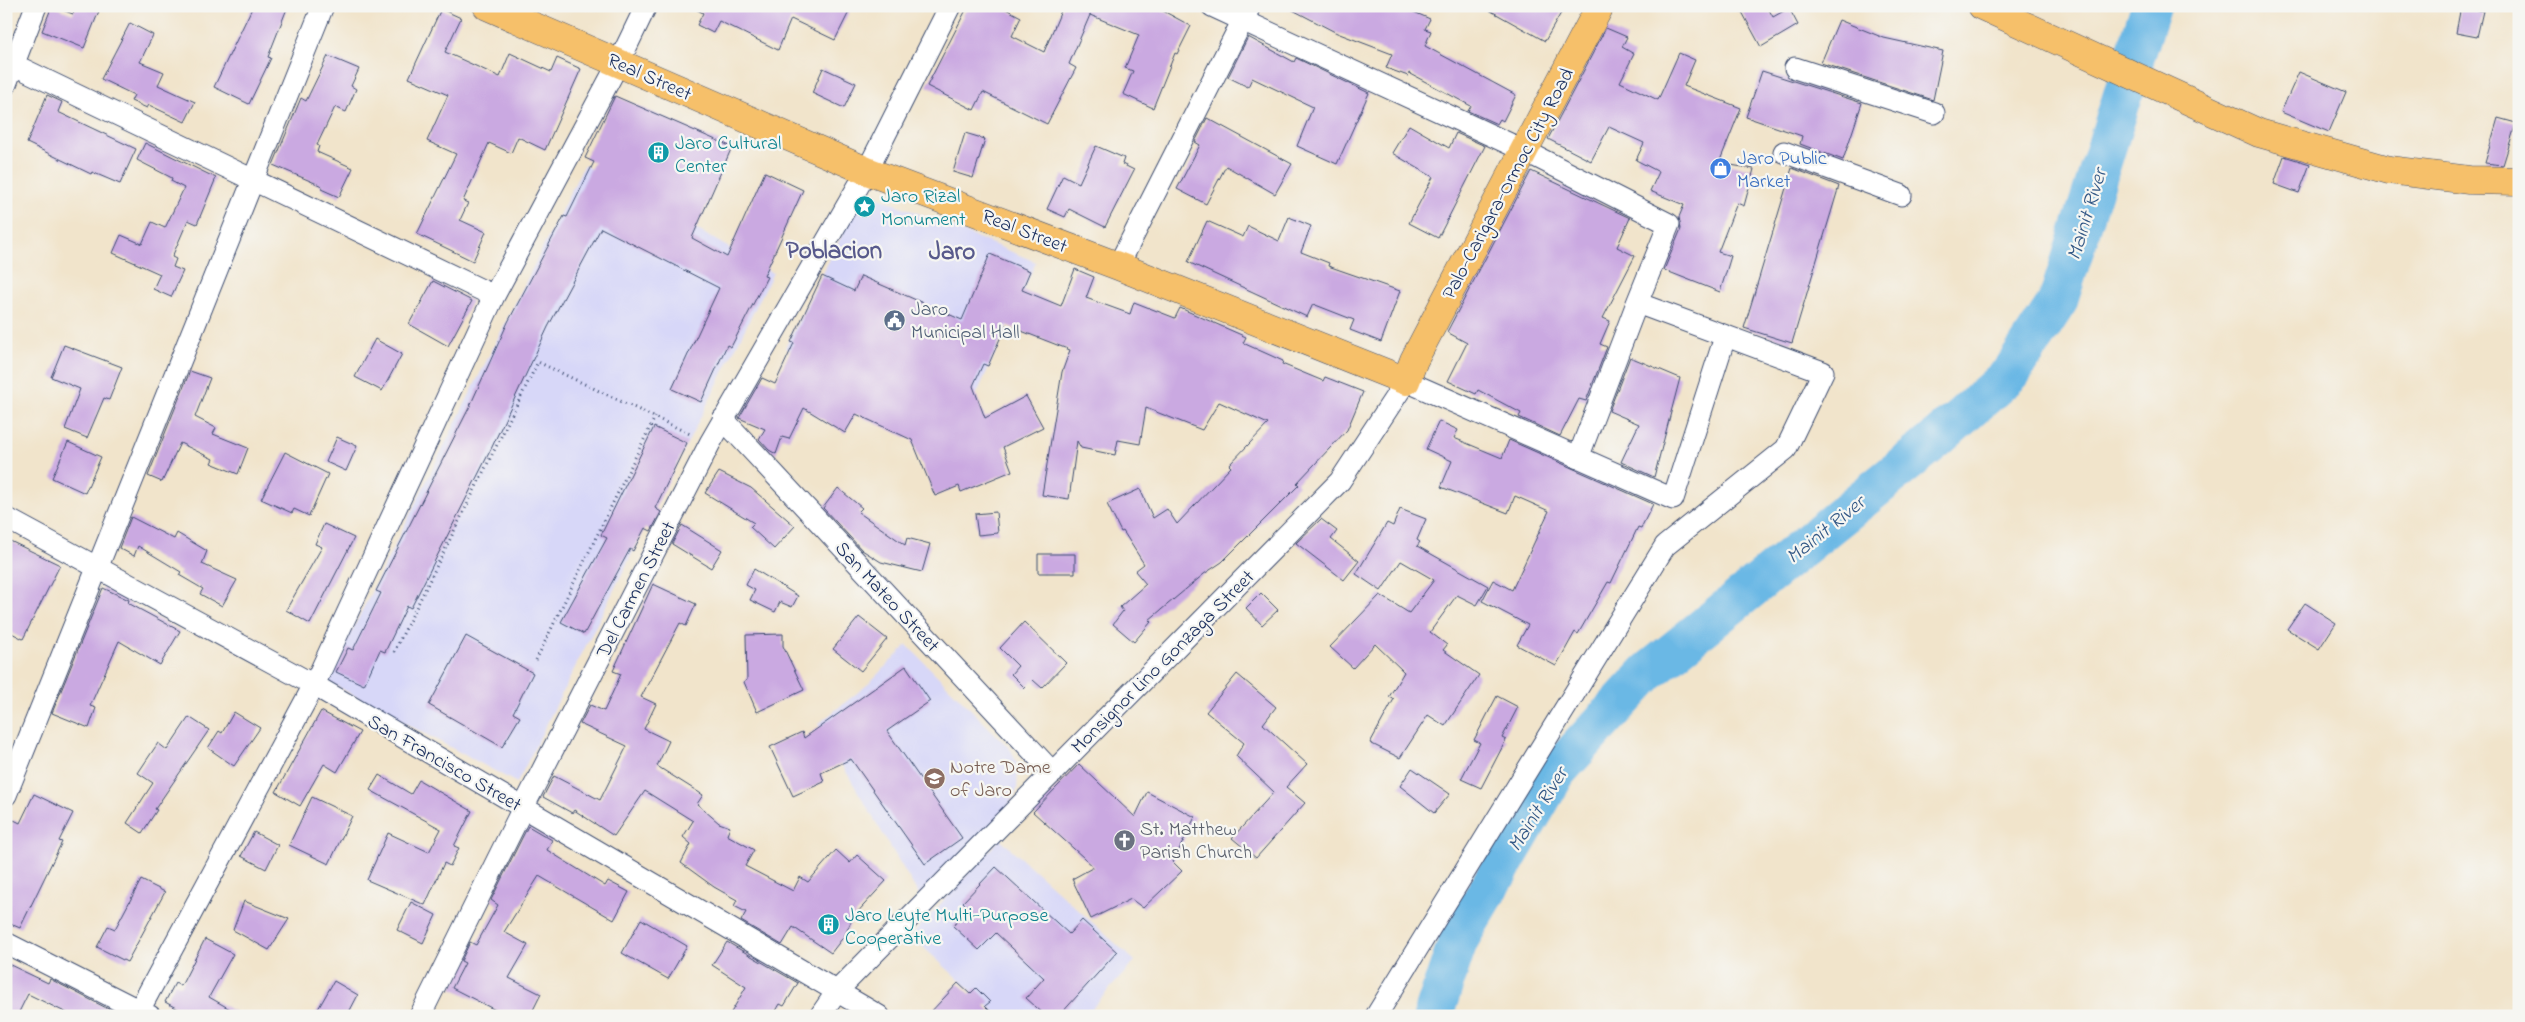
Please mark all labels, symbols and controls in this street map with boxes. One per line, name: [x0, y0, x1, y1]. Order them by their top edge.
street label: Real Street: [602, 47, 696, 110]
street label: Palo-Carigara-Ormoc City Road: [1436, 63, 1584, 306]
place label: Jaro Cultural Center: [675, 130, 781, 182]
building icon: Jaro Cultural Center: [647, 141, 671, 165]
place label: Jaro Public Market: [1737, 145, 1827, 197]
shop icon: Jaro Public Market: [1709, 157, 1733, 181]
water label: Mainit River: [2060, 163, 2117, 264]
place label: Jaro Rizal Monument: [881, 183, 966, 235]
place icon: Jaro Rizal Monument: [853, 194, 877, 218]
street label: Real Street: [977, 203, 1071, 262]
district label: Poblacion: [786, 234, 882, 270]
district label: Jaro: [929, 235, 975, 271]
place label: Jaro Municipal Hall: [911, 296, 1020, 348]
public building icon: Jaro Municipal Hall: [883, 308, 907, 332]
water label: Mainit River: [1780, 488, 1874, 572]
street label: Del Carmen Street: [590, 517, 684, 664]
street label: San Mateo Street: [827, 536, 946, 660]
street label: Monsignor Lino Gonzaga Street: [1065, 564, 1263, 762]
street label: San Francisco Street: [361, 708, 527, 820]
place label: Notre Dame of Jaro: [950, 754, 1051, 806]
water label: Mainit River: [1501, 760, 1578, 858]
school or university icon: Notre Dame of Jaro: [922, 766, 946, 790]
place label: St. Matthew Parish Church: [1140, 816, 1252, 868]
church icon: St. Matthew Parish Church: [1112, 828, 1136, 852]
place label: Jaro Leyte Multi-Purpose Cooperative: [845, 902, 1048, 954]
building icon: Jaro Leyte Multi-Purpose Cooperative: [817, 913, 841, 937]

